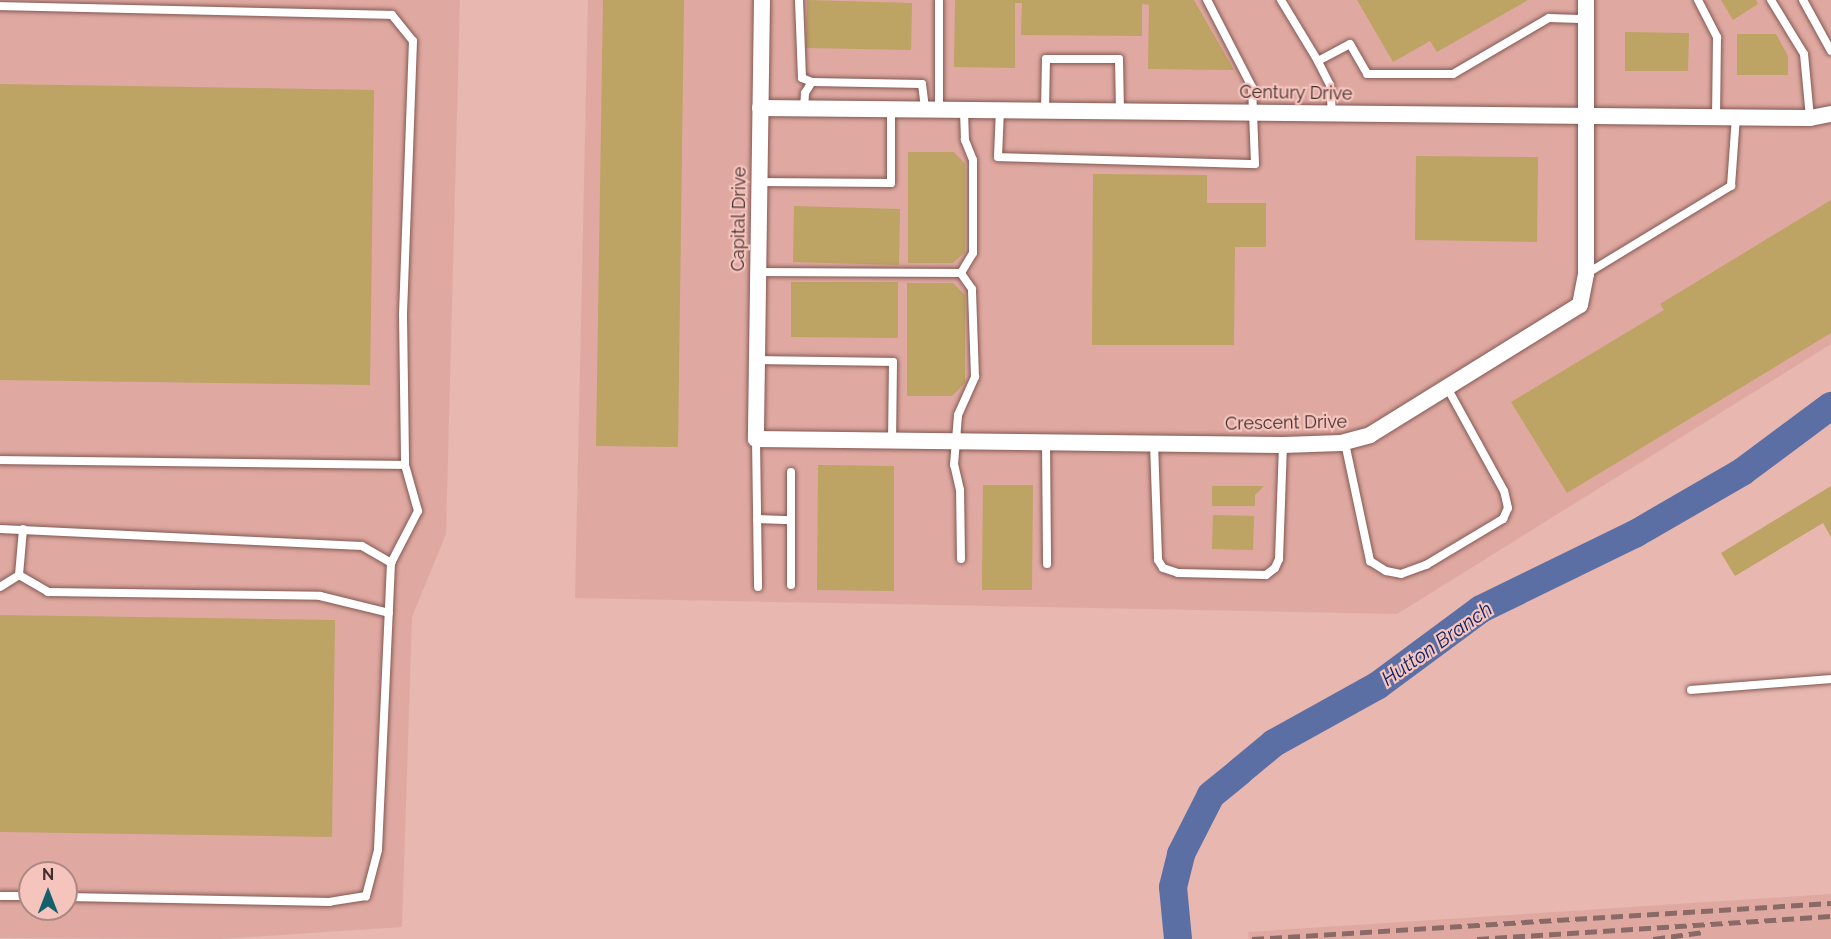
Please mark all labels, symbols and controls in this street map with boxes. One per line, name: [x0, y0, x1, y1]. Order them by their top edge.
street label: Century Drive: [1239, 81, 1353, 105]
street label: Capital Drive: [727, 166, 751, 272]
street label: Crescent Drive: [1225, 411, 1347, 435]
water label: Hutton Branch: [1377, 597, 1497, 691]
north arrow: [18, 861, 78, 921]
text: N: [42, 865, 54, 884]

